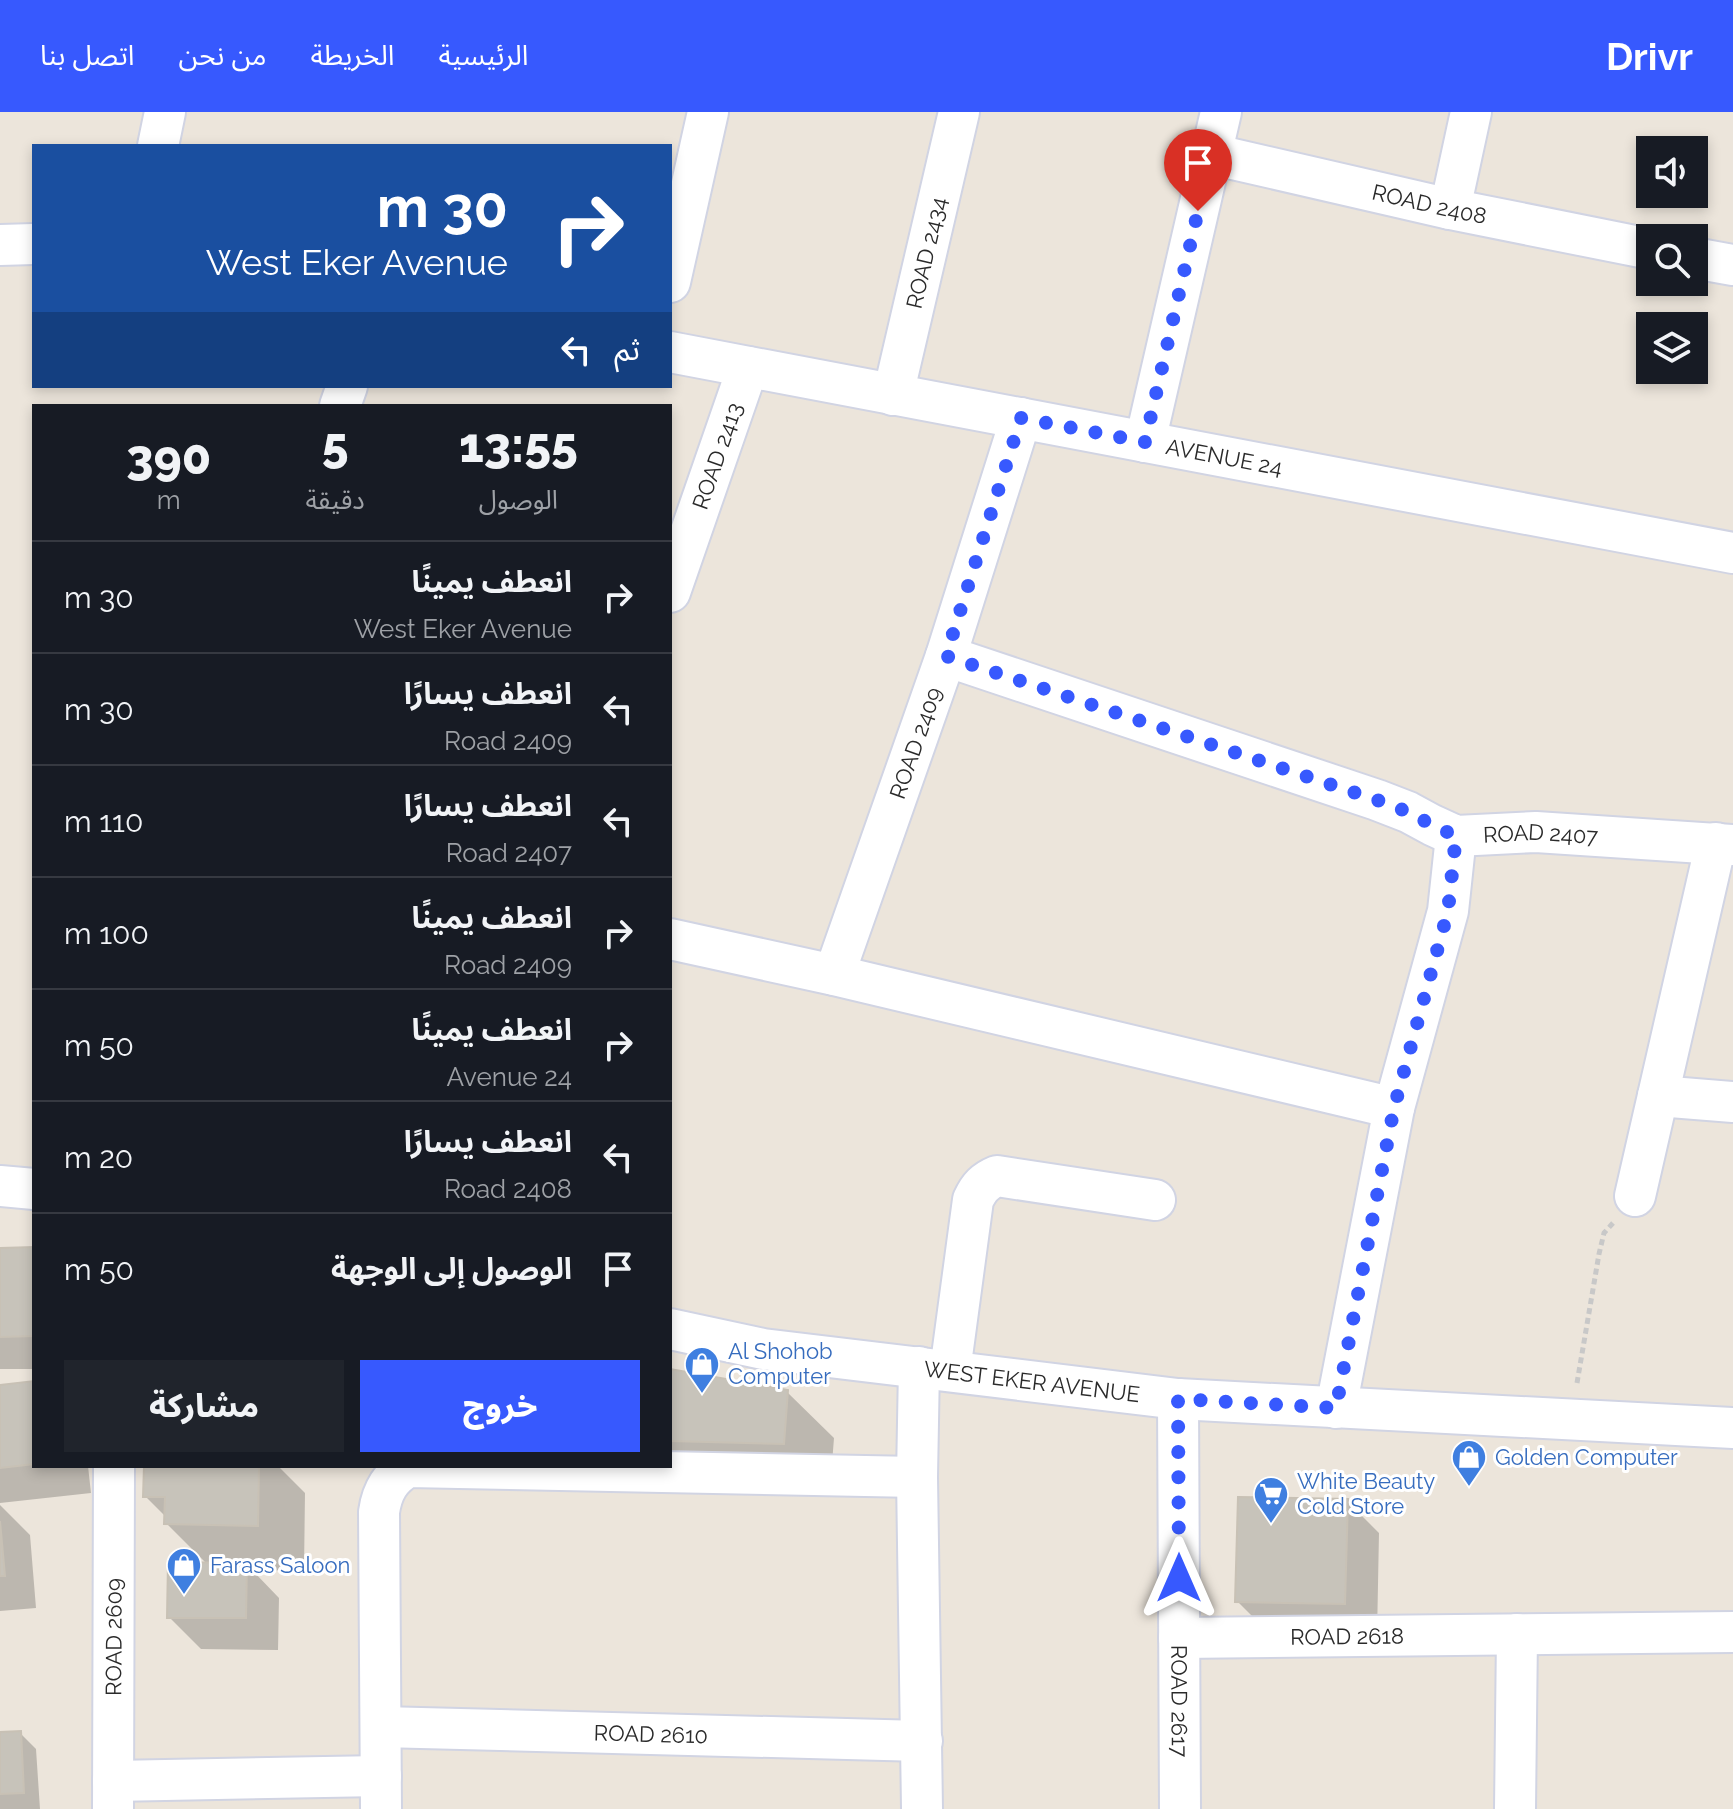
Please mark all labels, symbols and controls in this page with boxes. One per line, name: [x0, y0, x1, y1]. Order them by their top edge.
text: Drivr: [1606, 34, 1693, 79]
text: اتصل بنا: [40, 39, 134, 72]
text: من نحن: [178, 39, 267, 72]
text: الخريطة: [311, 39, 394, 72]
text: الرئيسية: [438, 39, 529, 72]
pin: [1164, 129, 1232, 211]
map controls: [1636, 136, 1708, 384]
button: sound: [1636, 136, 1708, 208]
icon: arrive: [1176, 141, 1220, 185]
text: 30 m: [377, 174, 508, 240]
icon: right: [536, 176, 640, 280]
street label: ROAD 2408: [1370, 178, 1489, 229]
street label: ROAD 2434: [901, 194, 952, 311]
button: search: [1636, 224, 1708, 296]
text: West Eker Avenue: [206, 241, 508, 283]
button: layers: [1636, 312, 1708, 384]
icon: left: [554, 328, 598, 372]
text: ثم: [614, 332, 640, 367]
street label: ROAD 2413: [687, 399, 748, 513]
text: 5: [322, 417, 349, 473]
text: 13:55: [459, 417, 578, 473]
text: 390: [126, 429, 211, 485]
street label: AVENUE 24: [1164, 433, 1285, 481]
text: m: [157, 485, 181, 515]
text: دقيقة: [305, 485, 365, 515]
text: الوصول: [479, 485, 558, 515]
text: انعطف يمينًا: [411, 564, 572, 599]
icon: right: [596, 575, 640, 619]
text: 30 m: [64, 580, 134, 615]
text: West Eker Avenue: [354, 614, 572, 644]
text: انعطف يسارًا: [404, 676, 572, 711]
street label: ROAD 2409: [884, 684, 947, 802]
icon: left: [596, 687, 640, 731]
text: 30 m: [64, 692, 134, 727]
text: Road 2409: [444, 726, 572, 756]
text: انعطف يسارًا: [404, 788, 572, 823]
icon: left: [596, 799, 640, 843]
text: 110 m: [64, 804, 143, 839]
street label: ROAD 2407: [1482, 819, 1599, 849]
text: Road 2407: [446, 838, 572, 868]
text: انعطف يمينًا: [411, 900, 572, 935]
icon: right: [596, 911, 640, 955]
text: 100 m: [64, 916, 149, 951]
text: Road 2409: [444, 950, 572, 980]
text: انعطف يمينًا: [411, 1012, 572, 1047]
icon: right: [596, 1023, 640, 1067]
text: 50 m: [64, 1028, 134, 1063]
text: Avenue 24: [446, 1062, 572, 1092]
text: انعطف يسارًا: [404, 1124, 572, 1159]
icon: left: [596, 1135, 640, 1179]
text: 20 m: [64, 1140, 133, 1175]
text: Road 2408: [444, 1174, 572, 1204]
icon: arrive: [596, 1247, 640, 1291]
text: الوصول إلى الوجهة: [331, 1251, 572, 1286]
text: 50 m: [64, 1252, 134, 1287]
place label: Al Shohob Computer: [728, 1338, 833, 1389]
shop icon: Al Shohob Computer: [683, 1345, 721, 1395]
street label: WEST EKER AVENUE: [923, 1355, 1141, 1407]
button: مشاركة: [64, 1360, 344, 1452]
button: خروج: [360, 1360, 640, 1452]
shop icon: Golden Computer: [1450, 1438, 1488, 1488]
place label: Golden Computer: [1495, 1444, 1678, 1470]
place label: White Beauty Cold Store: [1297, 1468, 1435, 1519]
supermarket icon: White Beauty Cold Store: [1252, 1475, 1290, 1525]
position arrow: [1137, 1536, 1221, 1620]
shop icon: Farass Saloon: [165, 1546, 203, 1596]
place label: Farass Saloon: [210, 1552, 350, 1578]
street label: ROAD 2609: [100, 1578, 127, 1696]
street label: ROAD 2618: [1290, 1623, 1404, 1650]
street label: ROAD 2617: [1166, 1645, 1193, 1757]
street label: ROAD 2610: [593, 1720, 708, 1748]

